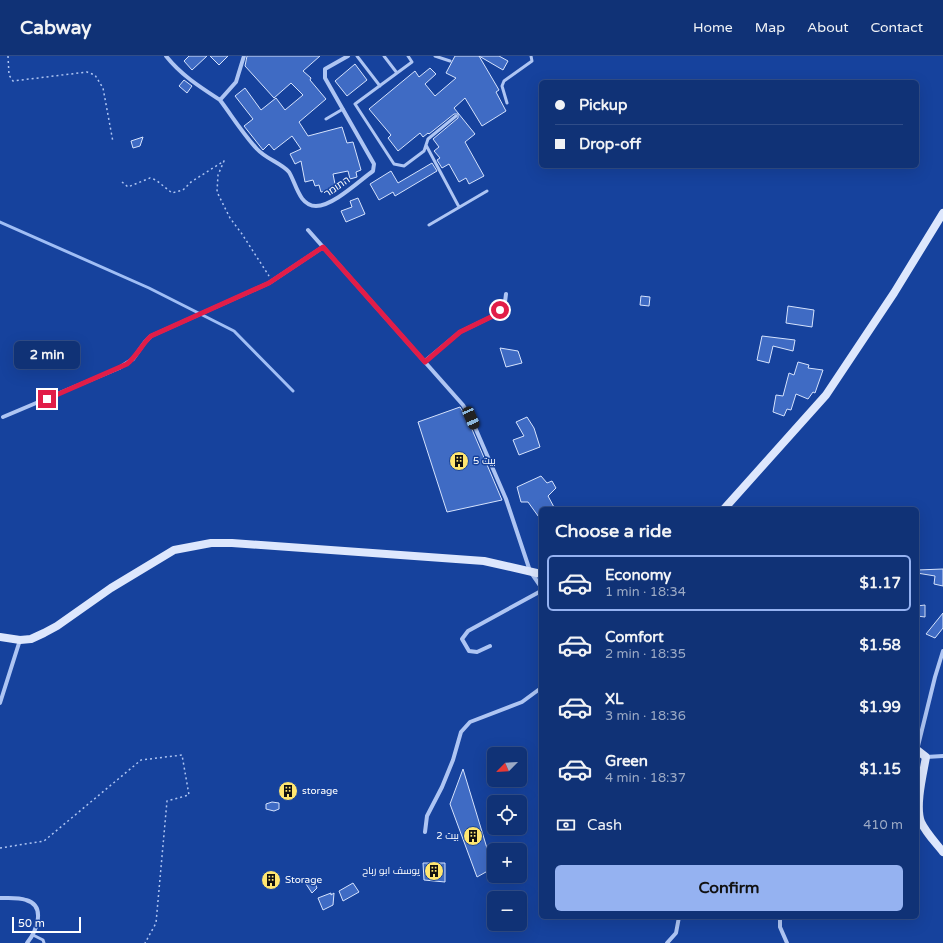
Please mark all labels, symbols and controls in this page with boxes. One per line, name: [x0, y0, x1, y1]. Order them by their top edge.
text: Cabway: [20, 17, 91, 39]
text: Home: [693, 19, 733, 36]
text: Map: [755, 19, 785, 36]
text: About: [807, 19, 849, 36]
text: Contact: [871, 19, 923, 36]
text: Pickup: [579, 96, 627, 114]
text: Drop-off: [579, 135, 641, 153]
street label: התומר: [322, 174, 352, 200]
route start: [491, 301, 509, 319]
callout: 2 min: [14, 341, 80, 369]
text: 2 min: [30, 347, 64, 363]
route end: [38, 390, 56, 408]
car: [461, 405, 481, 431]
building icon: بيت 5: [448, 450, 470, 472]
place label: بيت 5: [473, 455, 496, 467]
text: Choose a ride: [555, 520, 672, 542]
icon: car: [557, 565, 593, 601]
text: Economy: [605, 566, 671, 584]
text: $1.17: [860, 574, 901, 592]
text: 1 min · 18:34: [605, 584, 686, 600]
icon: car: [557, 627, 593, 663]
text: Comfort: [605, 628, 664, 646]
text: $1.58: [860, 636, 901, 654]
text: 2 min · 18:35: [605, 646, 686, 662]
icon: car: [557, 689, 593, 725]
text: XL: [605, 690, 624, 708]
text: $1.99: [860, 698, 901, 716]
text: 3 min · 18:36: [605, 708, 686, 724]
north arrow: [487, 747, 527, 787]
map controls: [487, 747, 527, 931]
icon: car: [557, 751, 593, 787]
text: Green: [605, 752, 648, 770]
text: $1.15: [860, 760, 901, 778]
text: 4 min · 18:37: [605, 770, 686, 786]
building icon: storage: [277, 780, 299, 802]
place label: storage: [302, 785, 338, 797]
button: locate: [487, 795, 527, 835]
icon: cash: [555, 814, 577, 836]
text: Cash: [587, 816, 622, 834]
text: 410 m: [863, 817, 903, 833]
building icon: بيت 2: [462, 825, 484, 847]
place label: بيت 2: [436, 830, 459, 842]
button: +: [487, 843, 527, 883]
building icon: يوسف ابو رباح: [423, 860, 445, 882]
place label: يوسف ابو رباح: [362, 865, 420, 877]
button: Confirm: [555, 865, 903, 911]
building icon: Storage: [260, 869, 282, 891]
place label: Storage: [285, 874, 323, 886]
button: −: [487, 891, 527, 931]
scale bar: [12, 915, 81, 934]
text: 50 m: [18, 917, 45, 930]

